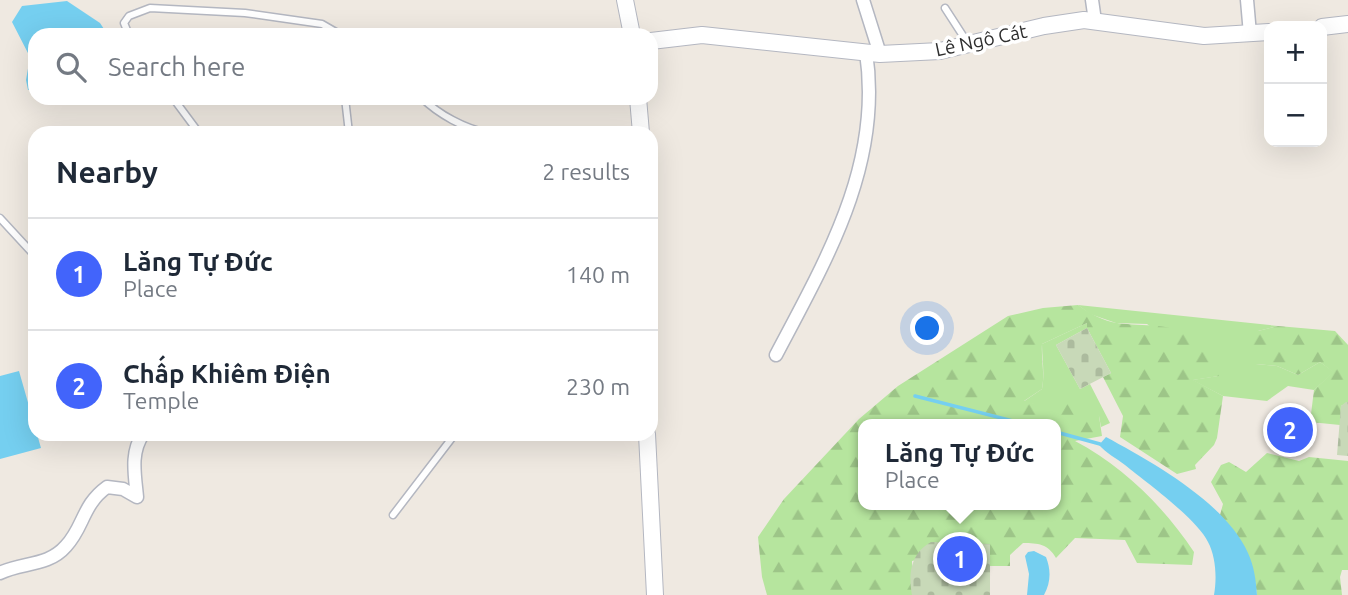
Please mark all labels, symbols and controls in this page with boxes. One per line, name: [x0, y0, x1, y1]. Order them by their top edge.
street label: Lê Ngô Cát: [933, 19, 1029, 60]
map controls: [1264, 21, 1327, 147]
button: +: [1264, 21, 1327, 84]
search box: [28, 28, 658, 105]
icon: search: [52, 48, 90, 86]
text: Search here: [108, 52, 245, 81]
button: −: [1264, 84, 1327, 147]
text: Nearby: [56, 155, 158, 189]
text: 2 results: [542, 159, 630, 184]
text: Lăng Tự Đức: [123, 247, 273, 276]
text: 1: [73, 262, 85, 287]
text: 140 m: [566, 262, 630, 287]
text: Place: [123, 276, 178, 301]
your location: [910, 311, 944, 345]
text: Chấp Khiêm Điện: [123, 359, 331, 388]
text: 2: [73, 374, 85, 399]
text: 230 m: [566, 374, 630, 399]
text: Temple: [123, 388, 199, 413]
pin: 2: [1267, 404, 1313, 456]
popup: [858, 419, 1061, 510]
text: Lăng Tự Đức: [885, 438, 1034, 467]
text: Place: [885, 467, 940, 492]
pin: 1: [937, 533, 983, 585]

